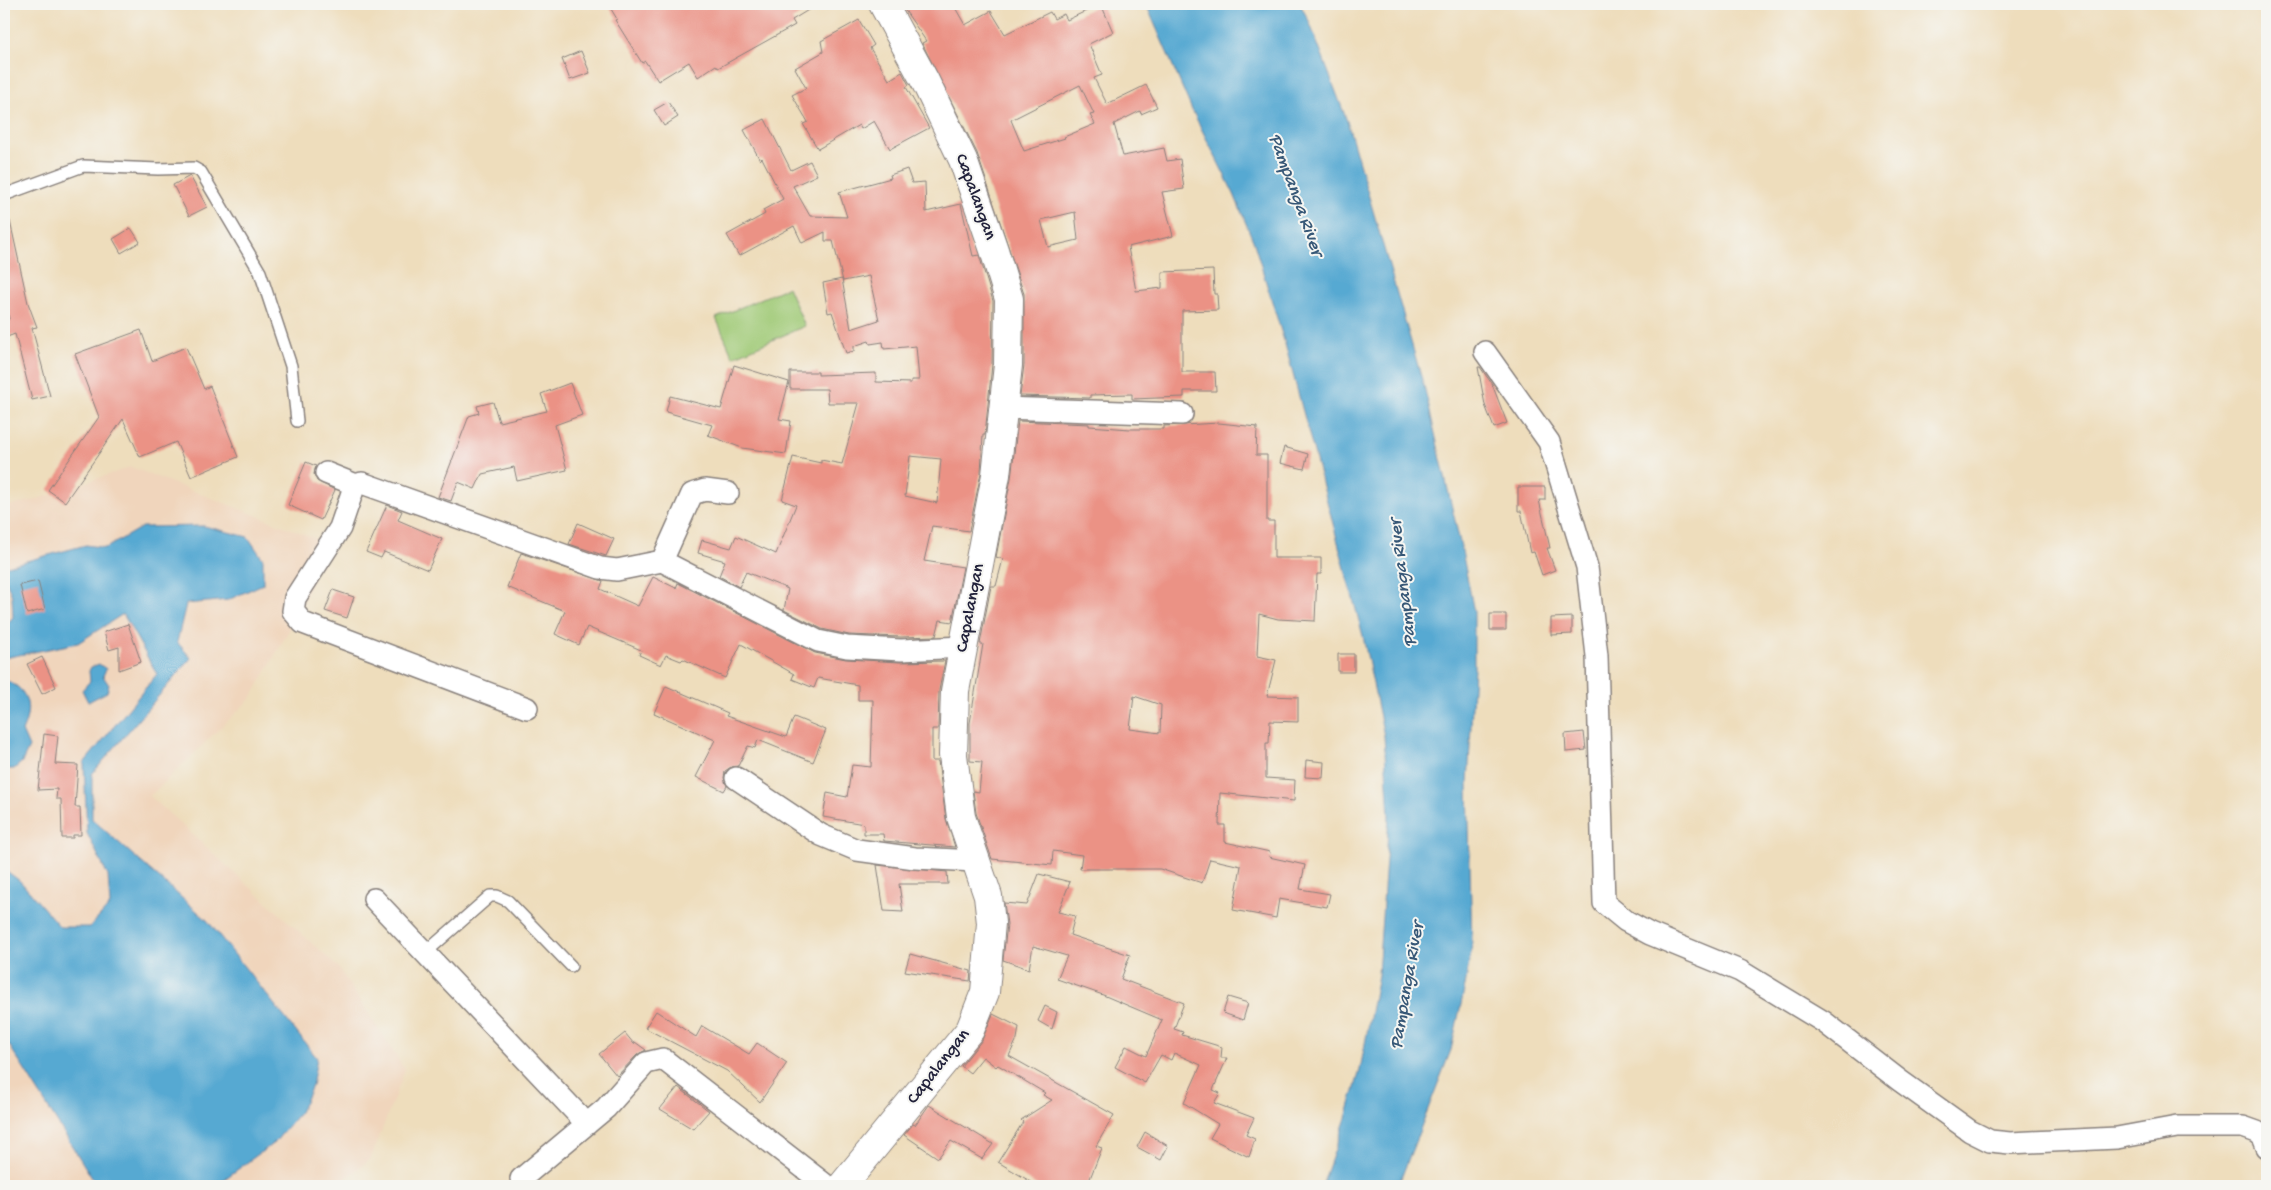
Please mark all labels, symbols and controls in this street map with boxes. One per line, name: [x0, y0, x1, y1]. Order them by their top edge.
water label: Pampanga River: [1262, 131, 1329, 263]
street label: Capalangan: [950, 151, 1000, 243]
water label: Pampanga River: [1384, 514, 1423, 648]
street label: Capalangan: [952, 561, 990, 654]
water label: Pampanga River: [1386, 917, 1431, 1051]
street label: Capalangan: [903, 1025, 975, 1109]

